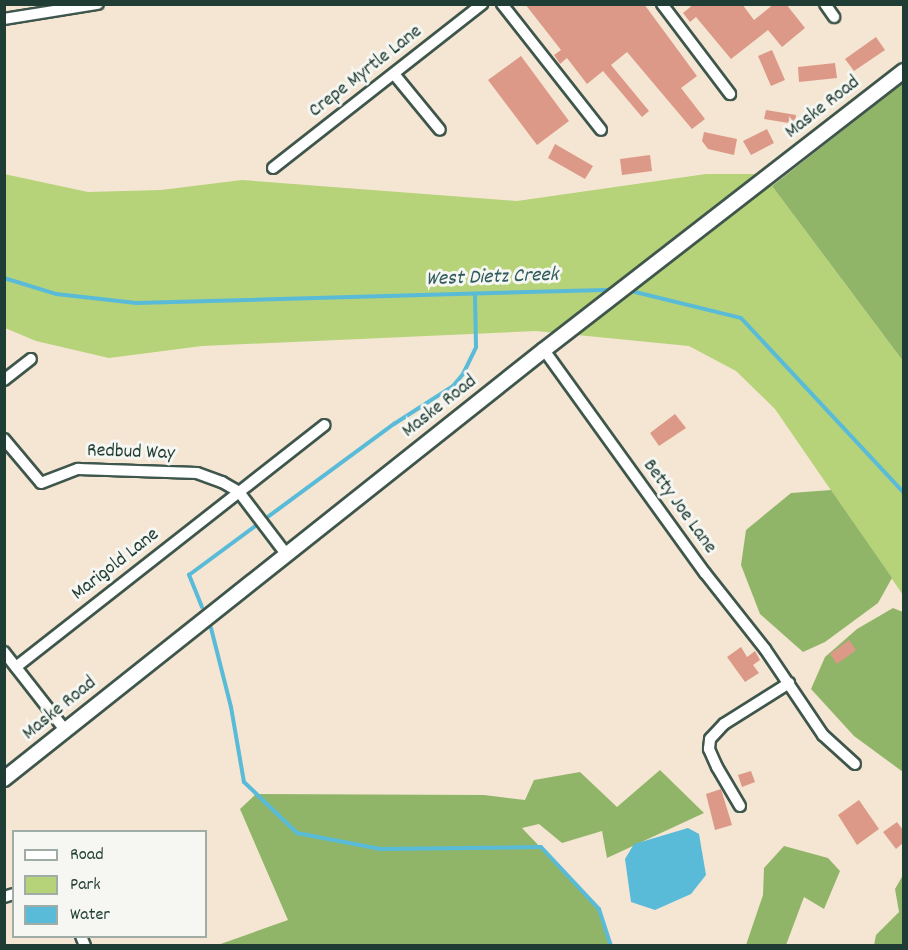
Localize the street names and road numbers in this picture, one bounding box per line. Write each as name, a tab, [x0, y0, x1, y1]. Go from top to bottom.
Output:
street label: Crepe Myrtle Lane	[305, 20, 427, 124]
street label: Maske Road	[781, 71, 865, 145]
street label: Maske Road	[398, 370, 482, 444]
street label: Redbud Way	[87, 439, 175, 467]
street label: Betty Joe Lane	[637, 455, 721, 559]
street label: Marigold Lane	[68, 523, 164, 607]
street label: Maske Road	[18, 672, 102, 746]

